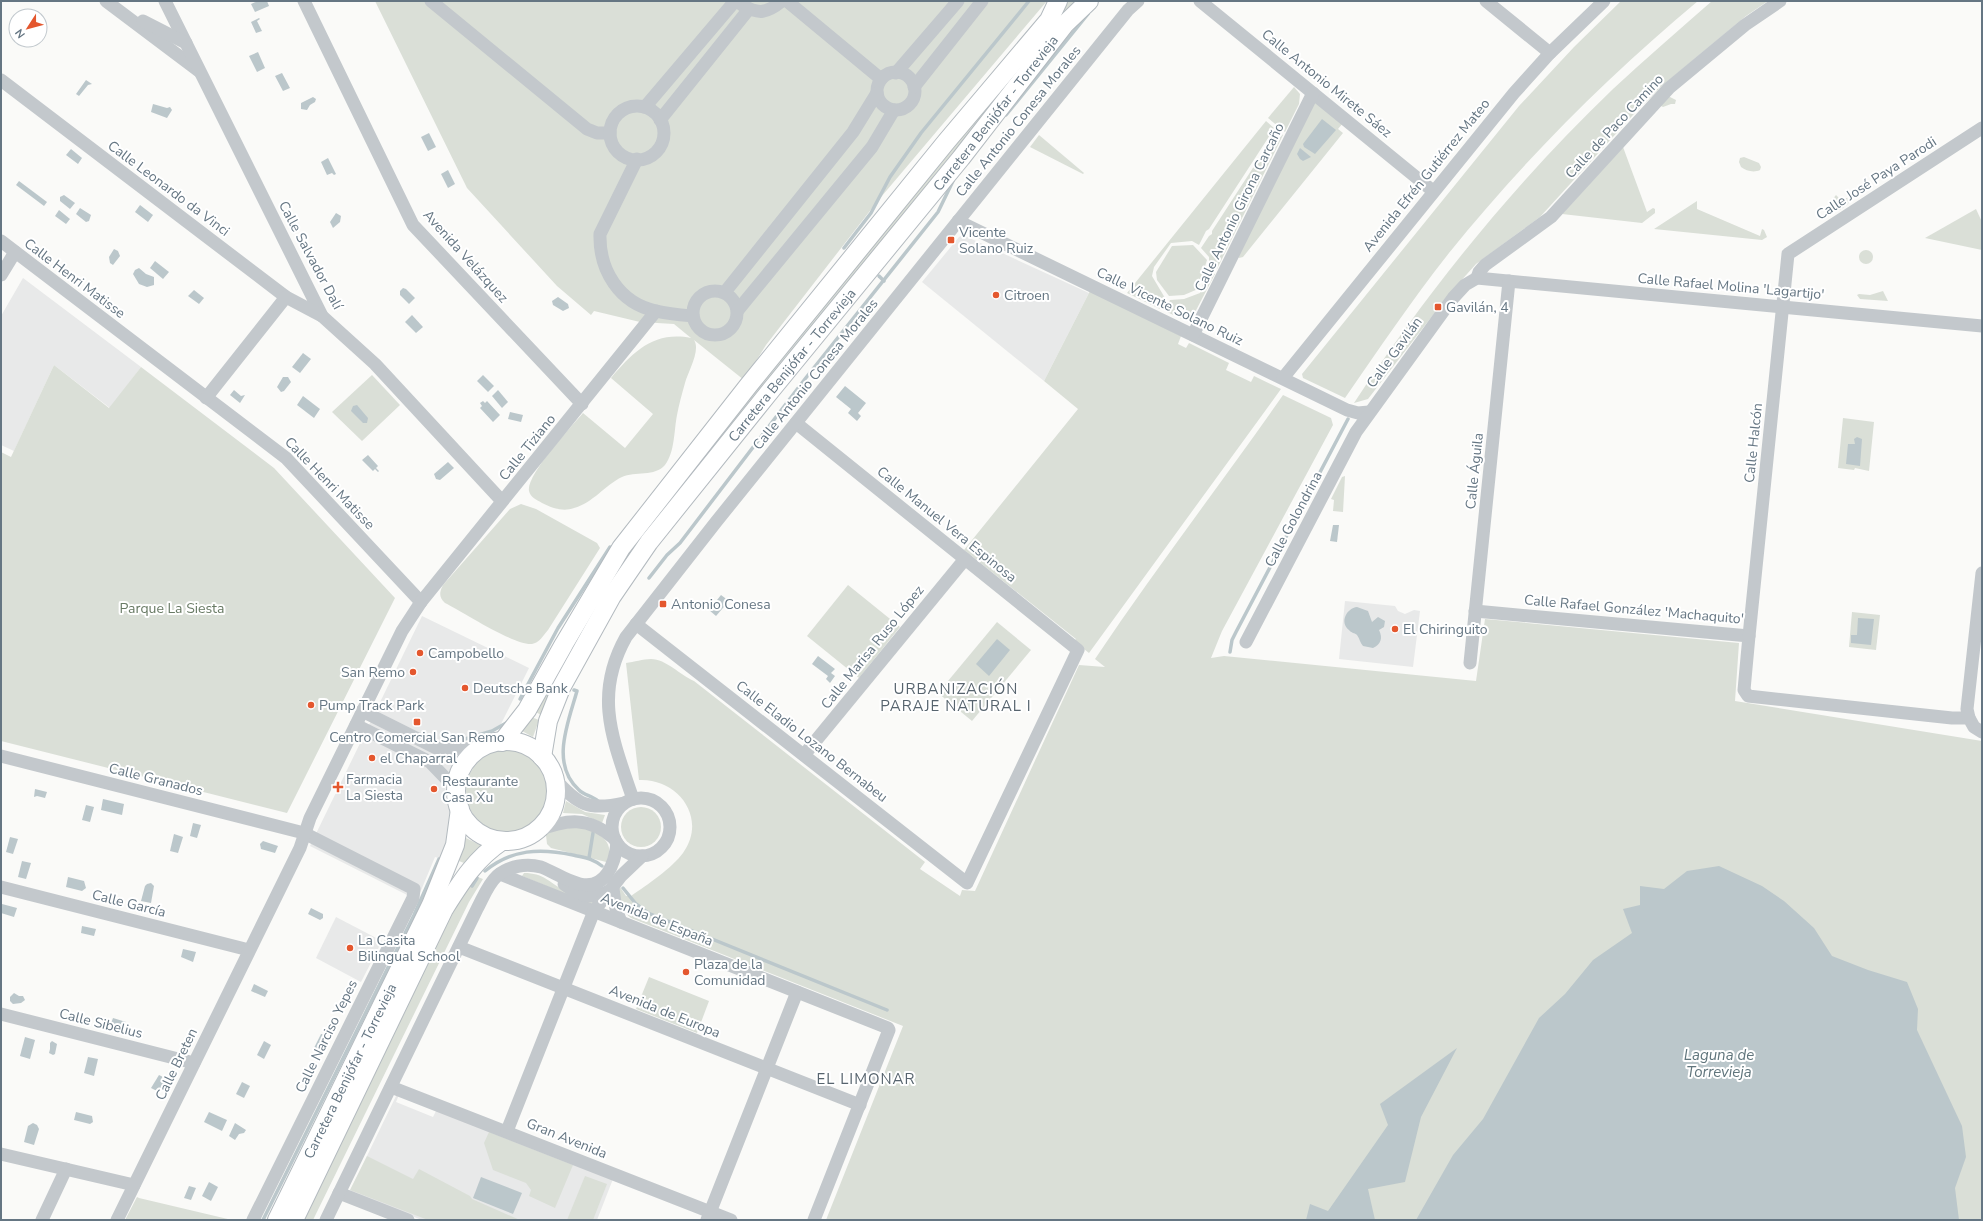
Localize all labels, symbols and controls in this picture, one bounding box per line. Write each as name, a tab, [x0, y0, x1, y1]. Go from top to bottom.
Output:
north arrow	[8, 8, 48, 48]
street label: Calle Antonio Mirete Sáez	[1258, 25, 1396, 142]
text: N	[12, 26, 29, 41]
street label: Carretera Benijófar - Torrevieja	[929, 32, 1063, 195]
street label: Calle Antonio Conesa Morales	[951, 42, 1086, 201]
street label: Calle de Paco Camino	[1561, 70, 1668, 183]
street label: Avenida Efrén Gutiérrez Mateo	[1359, 95, 1494, 256]
street label: Calle Antonio Girona Carcaño	[1190, 120, 1289, 295]
street label: Calle José Paya Parodi	[1812, 132, 1940, 225]
street label: Calle Leonardo da Vinci	[104, 136, 234, 241]
street label: Calle Salvador Dalí	[274, 198, 347, 313]
street label: Avenida Velázquez	[419, 206, 513, 307]
place label: Vicente Solano Ruiz	[958, 223, 1034, 258]
street label: Calle Henri Matisse	[20, 234, 129, 323]
marker: Vicente Solano Ruiz	[946, 235, 956, 245]
street label: Calle Vicente Solano Ruiz	[1093, 263, 1247, 350]
street label: Calle Rafael Molina 'Lagartijo'	[1637, 269, 1825, 304]
street label: Carretera Benijófar - Torrevieja	[724, 285, 860, 446]
place label: Citroen	[1004, 286, 1050, 305]
marker: Citroen	[991, 290, 1001, 300]
street label: Calle Antonio Conesa Morales	[748, 295, 883, 454]
place label: Gavilán, 4	[1446, 298, 1509, 317]
marker: Gavilán, 4	[1433, 302, 1443, 312]
street label: Calle Gavilán	[1362, 313, 1427, 392]
street label: Calle Halcón	[1740, 402, 1767, 484]
street label: Calle Tiziano	[495, 410, 560, 485]
street label: Calle Águila	[1461, 432, 1488, 510]
street label: Calle Henri Matisse	[280, 433, 379, 534]
street label: Calle Manuel Vera Espinosa	[873, 462, 1021, 587]
street label: Calle Golondrina	[1260, 468, 1327, 570]
street label: Calle Marisa Ruso López	[817, 581, 929, 713]
street label: Calle Rafael González 'Machaquito'	[1523, 590, 1745, 629]
place label: Antonio Conesa	[671, 595, 771, 614]
park label: Parque La Siesta	[120, 599, 224, 618]
marker: Antonio Conesa	[658, 599, 668, 609]
place label: El Chiringuito	[1403, 620, 1488, 639]
marker: El Chiringuito	[1390, 624, 1400, 634]
place label: Campobello	[428, 644, 504, 663]
marker: Campobello	[415, 648, 425, 658]
place label: San Remo	[341, 663, 405, 682]
marker: San Remo	[408, 667, 418, 677]
street label: Calle Eladio Lozano Bernabeu	[732, 676, 891, 807]
district label: URBANIZACIÓN PARAJE NATURAL I	[880, 678, 1032, 716]
place label: Deutsche Bank	[473, 679, 569, 698]
marker: Deutsche Bank	[460, 683, 470, 693]
place label: Pump Track Park	[319, 696, 425, 715]
marker: Pump Track Park	[306, 700, 316, 710]
marker: Centro Comercial San Remo	[412, 717, 422, 727]
place label: Centro Comercial San Remo	[329, 728, 505, 747]
place label: el Chaparral	[380, 749, 458, 768]
marker: el Chaparral	[367, 753, 377, 763]
street label: Calle Granados	[107, 759, 205, 800]
place label: Farmacia La Siesta	[346, 770, 403, 805]
place label: Restaurante Casa Xu	[442, 772, 518, 807]
marker: Farmacia La Siesta	[333, 782, 343, 792]
marker: Restaurante Casa Xu	[429, 784, 439, 794]
street label: Calle García	[90, 885, 168, 922]
street label: Avenida de España	[598, 888, 716, 951]
place label: La Casita Bilingual School	[358, 931, 461, 966]
marker: La Casita Bilingual School	[345, 943, 355, 953]
place label: Plaza de la Comunidad	[694, 955, 766, 990]
marker: Plaza de la Comunidad	[681, 967, 691, 977]
street label: Calle Narciso Yepes	[291, 976, 362, 1096]
street label: Carretera Benijófar - Torrevieja	[299, 980, 401, 1162]
street label: Avenida de Europa	[606, 980, 723, 1042]
street label: Calle Sibelius	[57, 1004, 145, 1043]
street label: Calle Breten	[151, 1025, 202, 1103]
water label: Laguna de Torrevieja	[1684, 1045, 1754, 1082]
district label: EL LIMONAR	[816, 1069, 916, 1089]
street label: Gran Avenida	[524, 1114, 610, 1163]

